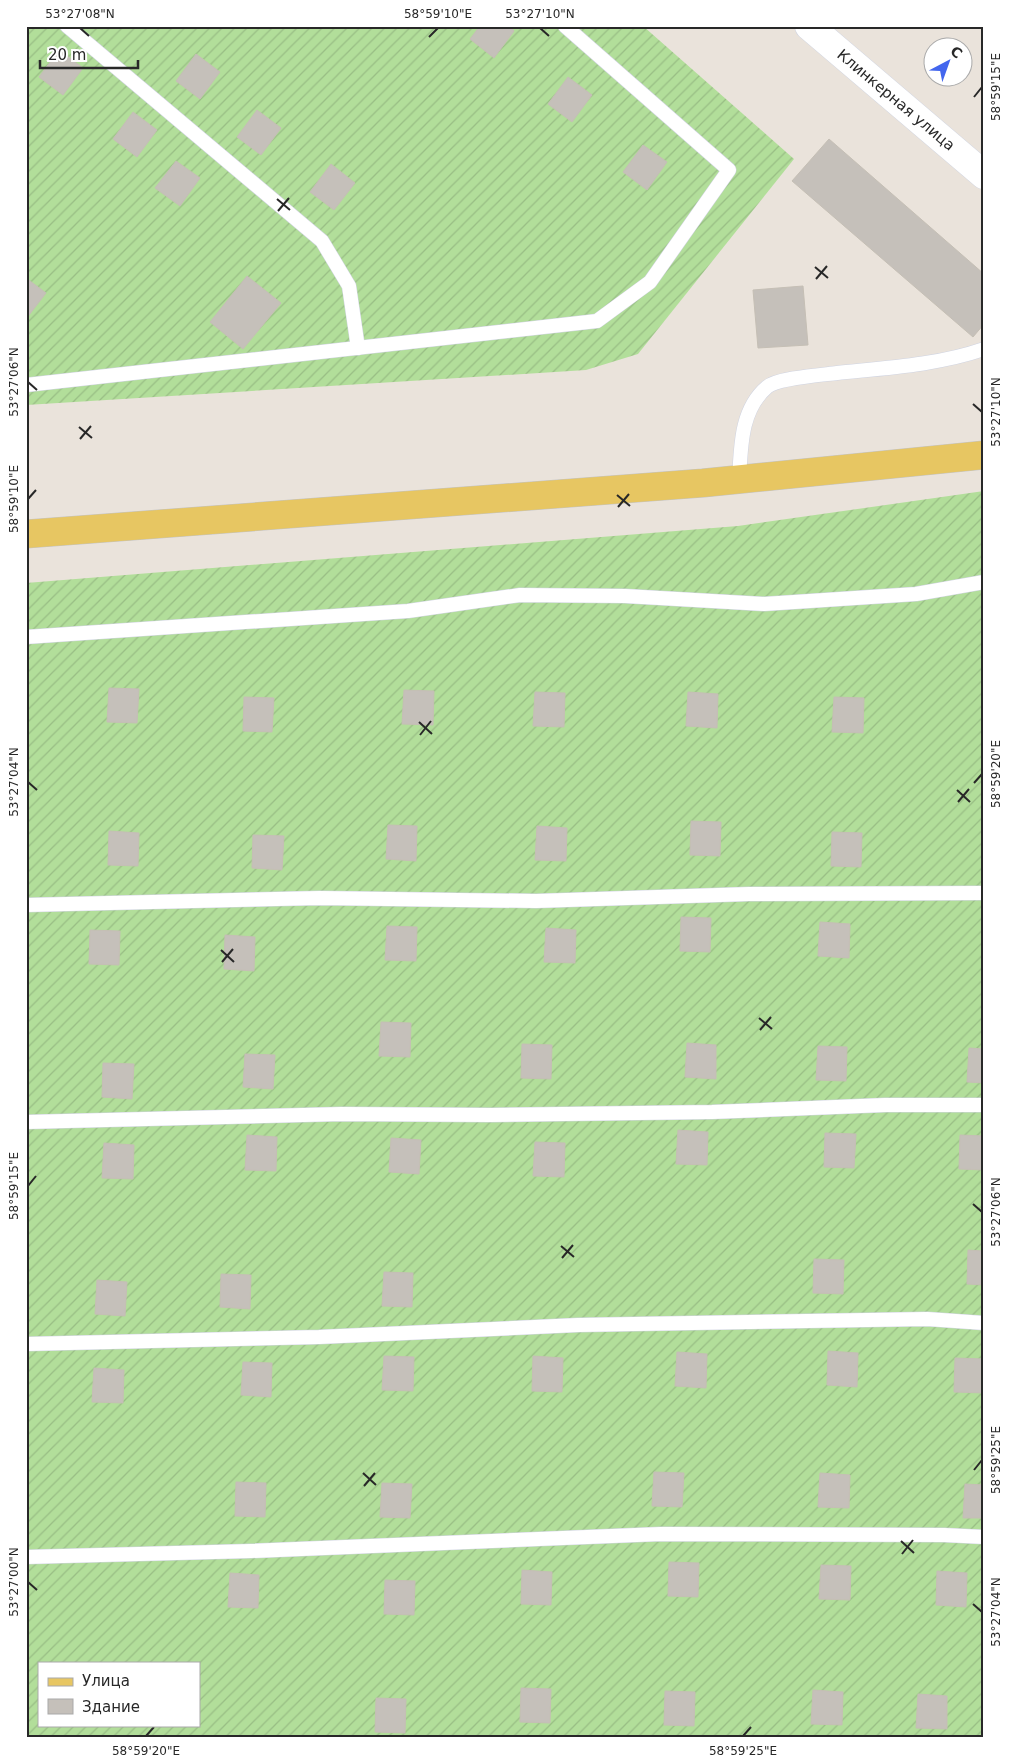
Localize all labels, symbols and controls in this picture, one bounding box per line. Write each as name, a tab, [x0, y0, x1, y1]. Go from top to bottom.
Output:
text: 53°27'08"N	[45, 7, 115, 21]
text: 58°59'10"E	[404, 7, 472, 21]
text: 53°27'10"N	[505, 7, 575, 21]
scale bar	[40, 38, 138, 70]
north arrow	[922, 38, 972, 88]
text: С	[947, 43, 966, 62]
text: 20 m	[48, 46, 86, 64]
street label: Клинкерная улица	[834, 46, 958, 154]
text: 58°59'15"E	[989, 53, 1003, 121]
text: 53°27'06"N	[7, 347, 21, 417]
text: 53°27'10"N	[989, 377, 1003, 447]
text: 58°59'10"E	[7, 465, 21, 533]
text: 58°59'20"E	[989, 740, 1003, 808]
text: 53°27'04"N	[7, 747, 21, 817]
text: 58°59'15"E	[7, 1152, 21, 1220]
text: 53°27'06"N	[989, 1177, 1003, 1247]
text: 58°59'25"E	[989, 1426, 1003, 1494]
text: 53°27'00"N	[7, 1547, 21, 1617]
text: 53°27'04"N	[989, 1577, 1003, 1647]
legend	[38, 1662, 200, 1726]
text: Улица	[82, 1672, 130, 1690]
text: Здание	[82, 1698, 140, 1716]
text: 58°59'20"E	[112, 1744, 180, 1758]
text: 58°59'25"E	[709, 1744, 777, 1758]

